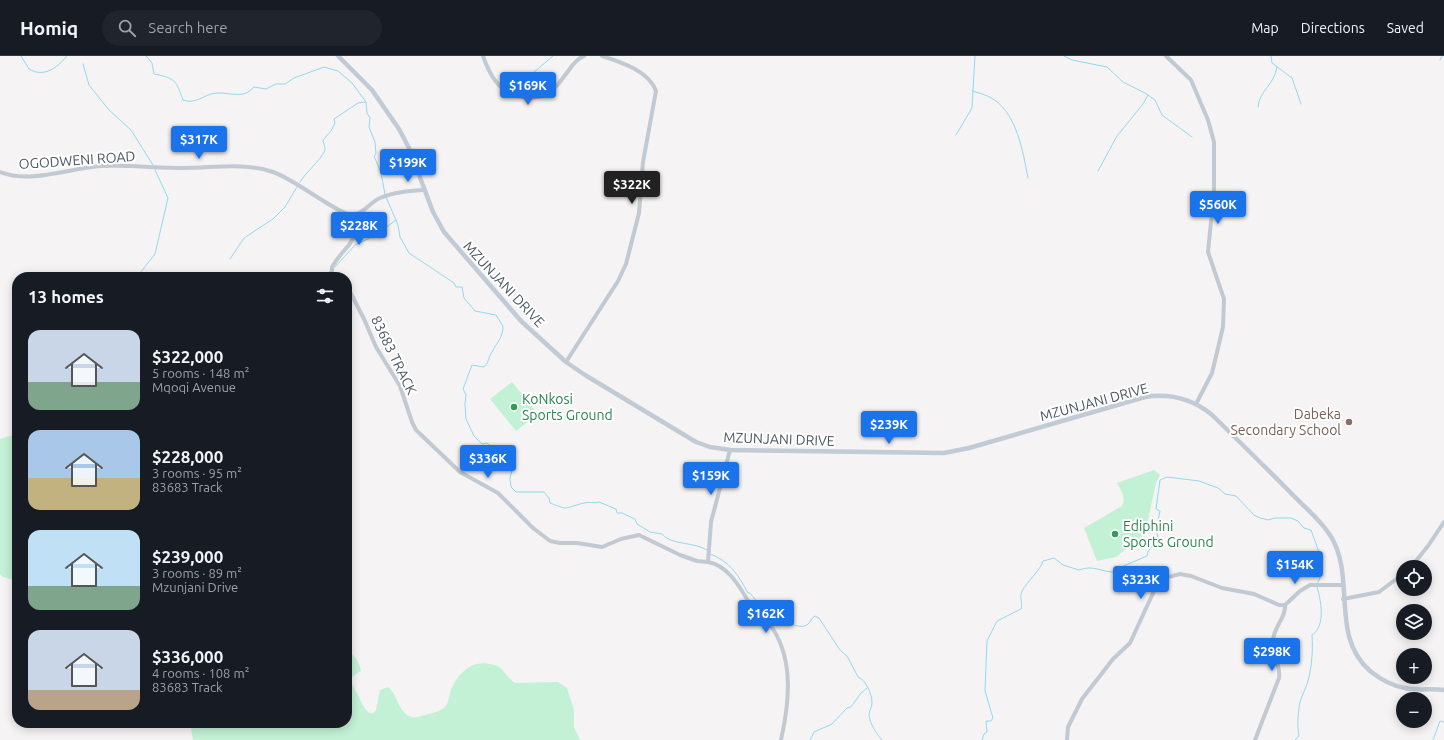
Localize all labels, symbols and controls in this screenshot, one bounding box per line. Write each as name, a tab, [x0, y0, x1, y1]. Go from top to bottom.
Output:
search box	[102, 10, 382, 46]
text: Homiq	[20, 17, 78, 39]
icon: search	[116, 17, 138, 39]
text: Search here	[148, 19, 228, 36]
text: Map	[1251, 20, 1279, 36]
text: Directions	[1301, 20, 1365, 36]
text: Saved	[1387, 20, 1424, 36]
pin: $169K	[500, 72, 556, 106]
text: $169K	[509, 78, 547, 92]
pin: $317K	[171, 126, 227, 160]
text: $317K	[180, 132, 218, 146]
street label: OGODWENI ROAD	[18, 148, 136, 172]
pin: $199K	[380, 149, 436, 183]
text: $199K	[389, 155, 427, 169]
pin: $322K	[604, 171, 660, 205]
text: $322K	[613, 177, 651, 191]
pin: $560K	[1190, 191, 1246, 225]
text: $560K	[1199, 197, 1237, 211]
pin: $228K	[331, 212, 387, 246]
text: $228K	[340, 218, 378, 232]
street label: MZUNJANI DRIVE	[460, 238, 548, 330]
icon: filters	[314, 285, 336, 307]
text: 13 homes	[28, 287, 104, 306]
street label: 83683 TRACK	[368, 313, 420, 397]
icon: home	[60, 346, 108, 394]
text: $322,000	[152, 347, 223, 366]
text: 5 rooms · 148 m²	[152, 366, 249, 380]
text: Mqoqi Avenue	[152, 380, 236, 394]
street label: MZUNJANI DRIVE	[1038, 380, 1150, 424]
place label: KoNkosi Sports Ground	[522, 391, 613, 423]
marker: KoNkosi Sports Ground	[509, 402, 519, 412]
place label: Dabeka Secondary School	[1230, 406, 1341, 438]
pin: $239K	[861, 411, 917, 445]
text: $239K	[870, 417, 908, 431]
marker: Dabeka Secondary School	[1344, 417, 1354, 427]
street label: MZUNJANI DRIVE	[723, 429, 835, 449]
pin: $336K	[460, 445, 516, 479]
icon: home	[60, 446, 108, 494]
text: $228,000	[152, 447, 223, 466]
text: $336K	[469, 451, 507, 465]
pin: $159K	[683, 462, 739, 496]
text: 3 rooms · 95 m²	[152, 466, 242, 480]
text: $159K	[692, 468, 730, 482]
text: 83683 Track	[152, 480, 223, 494]
place label: Ediphini Sports Ground	[1123, 518, 1214, 550]
marker: Ediphini Sports Ground	[1110, 529, 1120, 539]
icon: home	[60, 546, 108, 594]
text: $239,000	[152, 547, 223, 566]
pin: $154K	[1267, 551, 1323, 585]
text: $154K	[1276, 557, 1314, 571]
map controls	[1396, 560, 1432, 728]
button: locate	[1396, 560, 1432, 596]
text: 3 rooms · 89 m²	[152, 566, 242, 580]
pin: $323K	[1113, 566, 1169, 600]
text: $323K	[1122, 572, 1160, 586]
text: Mzunjani Drive	[152, 580, 238, 594]
pin: $162K	[738, 600, 794, 634]
button: layers	[1396, 604, 1432, 640]
text: $162K	[747, 606, 785, 620]
pin: $298K	[1244, 638, 1300, 672]
text: $298K	[1253, 644, 1291, 658]
icon: home	[60, 646, 108, 694]
text: $336,000	[152, 647, 223, 666]
button: +	[1396, 648, 1432, 684]
text: 4 rooms · 108 m²	[152, 666, 249, 680]
text: 83683 Track	[152, 680, 223, 694]
button: −	[1396, 692, 1432, 728]

